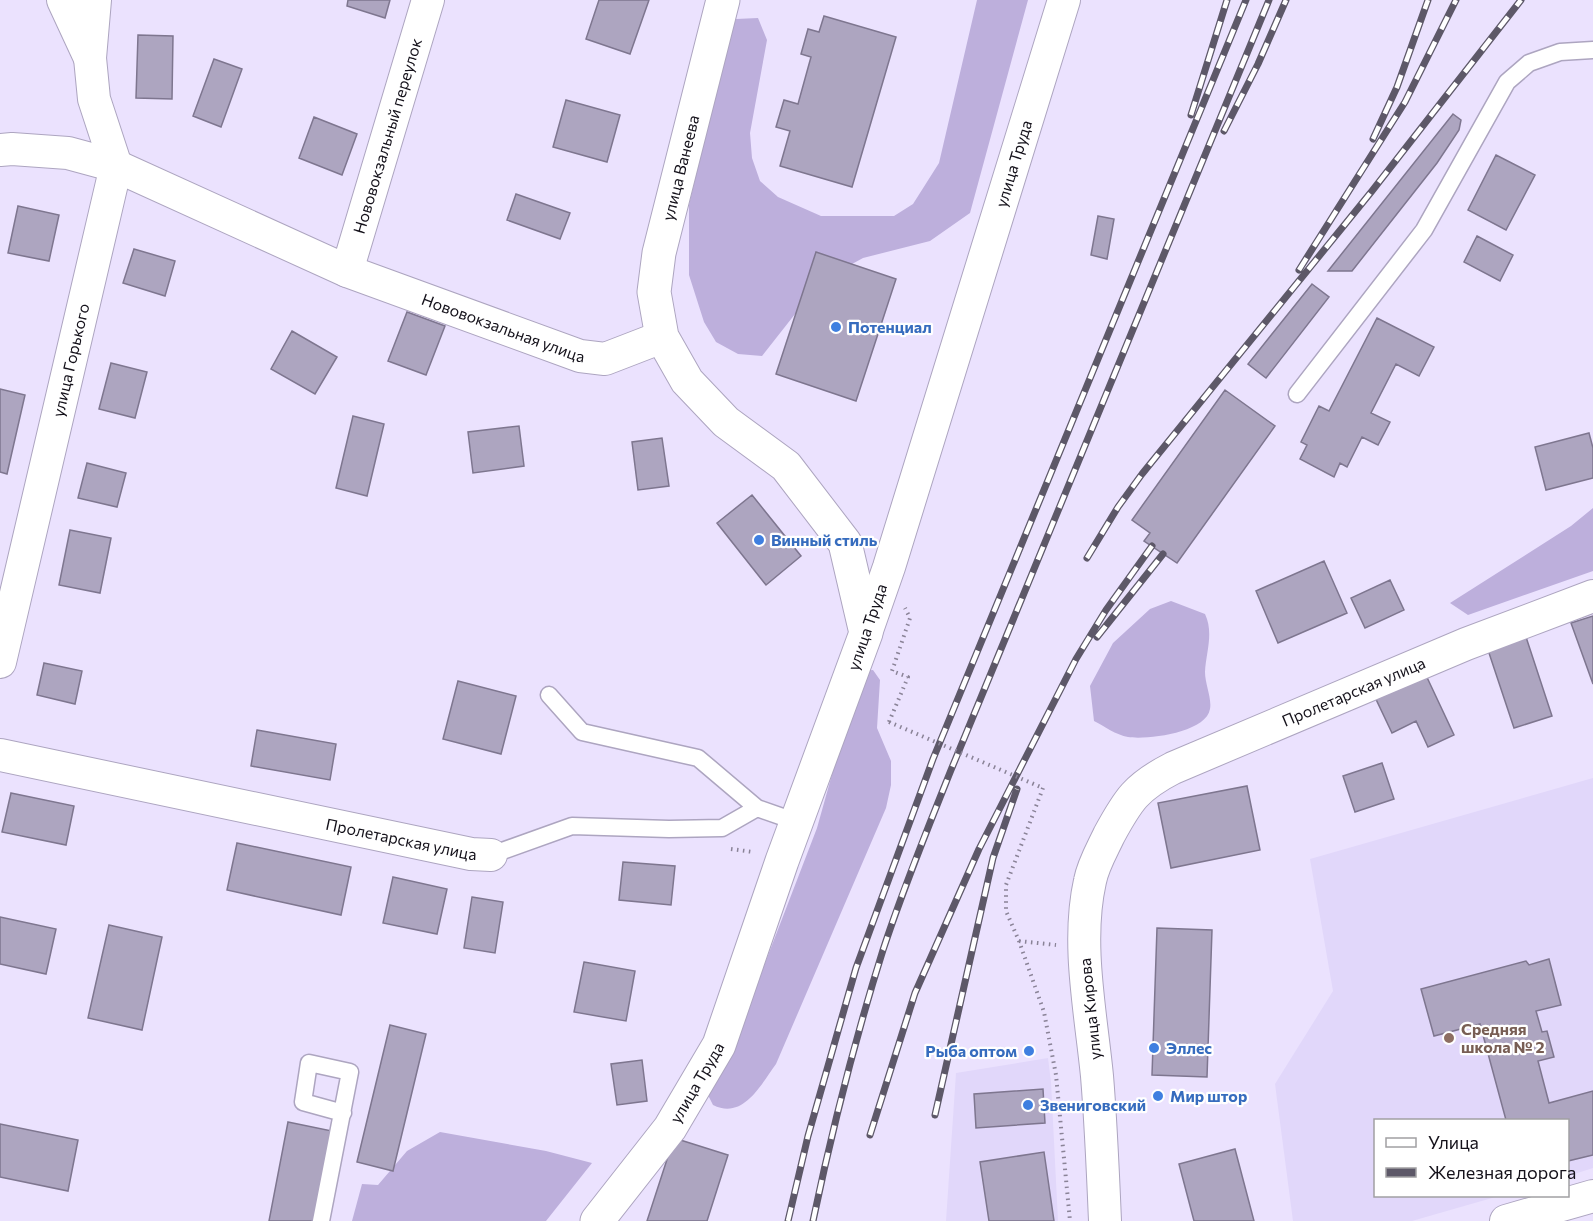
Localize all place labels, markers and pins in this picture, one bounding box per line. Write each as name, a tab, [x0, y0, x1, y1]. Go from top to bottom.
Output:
place label: Потенциал	[848, 317, 932, 336]
marker: Потенциал	[829, 320, 843, 334]
place label: Винный стиль	[771, 530, 878, 549]
marker: Винный стиль	[752, 533, 766, 547]
place label: Средняя школа № 2	[1461, 1019, 1545, 1056]
marker: Средняя школа № 2	[1442, 1031, 1456, 1045]
place label: Эллес	[1166, 1038, 1212, 1057]
place label: Рыба оптом	[925, 1041, 1017, 1060]
marker: Эллес	[1147, 1041, 1161, 1055]
marker: Рыба оптом	[1022, 1044, 1036, 1058]
place label: Мир штор	[1170, 1086, 1247, 1105]
marker: Мир штор	[1151, 1089, 1165, 1103]
place label: Звениговский	[1040, 1095, 1146, 1114]
marker: Звениговский	[1021, 1098, 1035, 1112]

